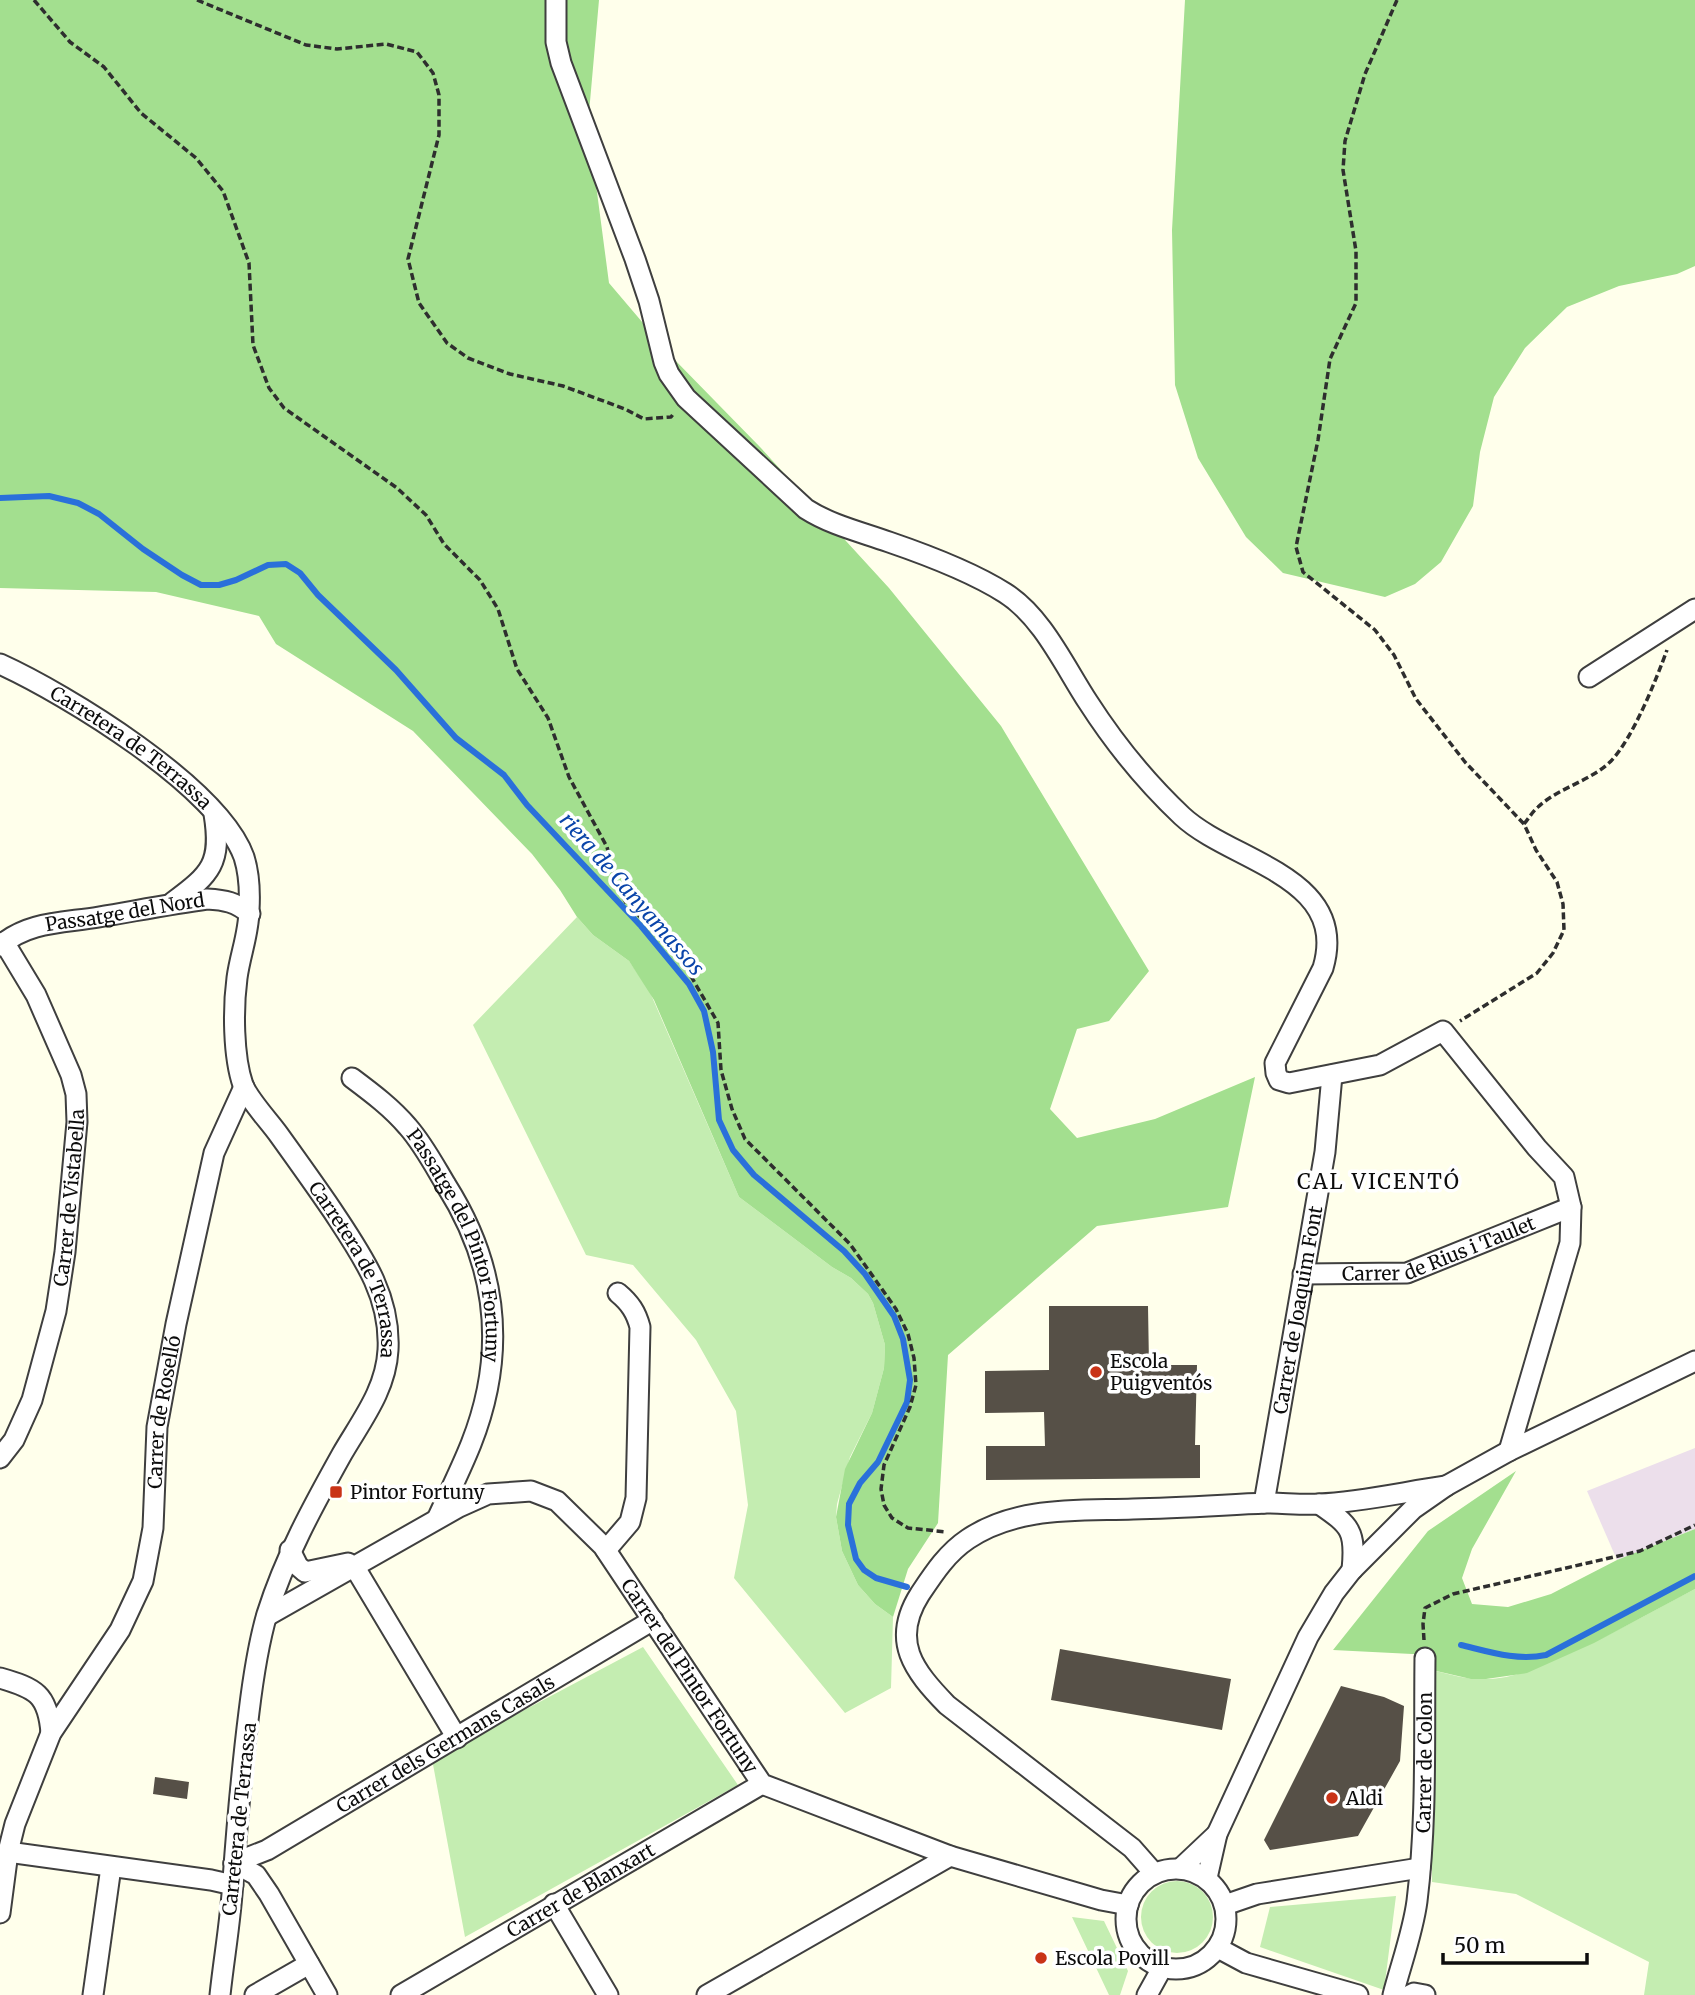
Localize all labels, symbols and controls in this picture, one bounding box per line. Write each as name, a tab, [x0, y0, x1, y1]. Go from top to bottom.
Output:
street label: Carretera de Terrassa	[46, 681, 217, 814]
water label: riera de Canyamassos	[554, 807, 710, 981]
street label: Passatge del Nord	[43, 888, 206, 937]
street label: Carrer de Vistabella	[48, 1109, 89, 1288]
street label: Passatge del Pintor Fortuny	[402, 1124, 505, 1363]
district label: CAL VICENTÓ	[1297, 1168, 1461, 1195]
street label: Carretera de Terrassa	[304, 1177, 400, 1359]
street label: Carrer de Joaquim Font	[1268, 1203, 1328, 1416]
street label: Carrer de Rius i Taulet	[1342, 1210, 1539, 1286]
street label: Carrer de Roselló	[143, 1333, 186, 1489]
place label: Escola Puigventós	[1110, 1349, 1212, 1395]
marker: Escola Puigventós	[1088, 1364, 1104, 1380]
place label: Pintor Fortuny	[350, 1480, 485, 1504]
marker: Pintor Fortuny	[328, 1484, 344, 1500]
street label: Carrer del Pintor Fortuny	[616, 1574, 763, 1778]
street label: Carrer dels Germans Casals	[332, 1669, 559, 1818]
street label: Carrer de Colon	[1411, 1691, 1437, 1833]
street label: Carretera de Terrassa	[217, 1721, 261, 1917]
place label: Aldi	[1345, 1786, 1383, 1810]
marker: Aldi	[1324, 1790, 1340, 1806]
street label: Carrer de Blanxart	[502, 1837, 659, 1943]
scale bar	[1443, 1922, 1586, 1966]
text: 50 m	[1454, 1932, 1505, 1959]
place label: Escola Povill	[1055, 1946, 1169, 1970]
marker: Escola Povill	[1033, 1950, 1049, 1966]

